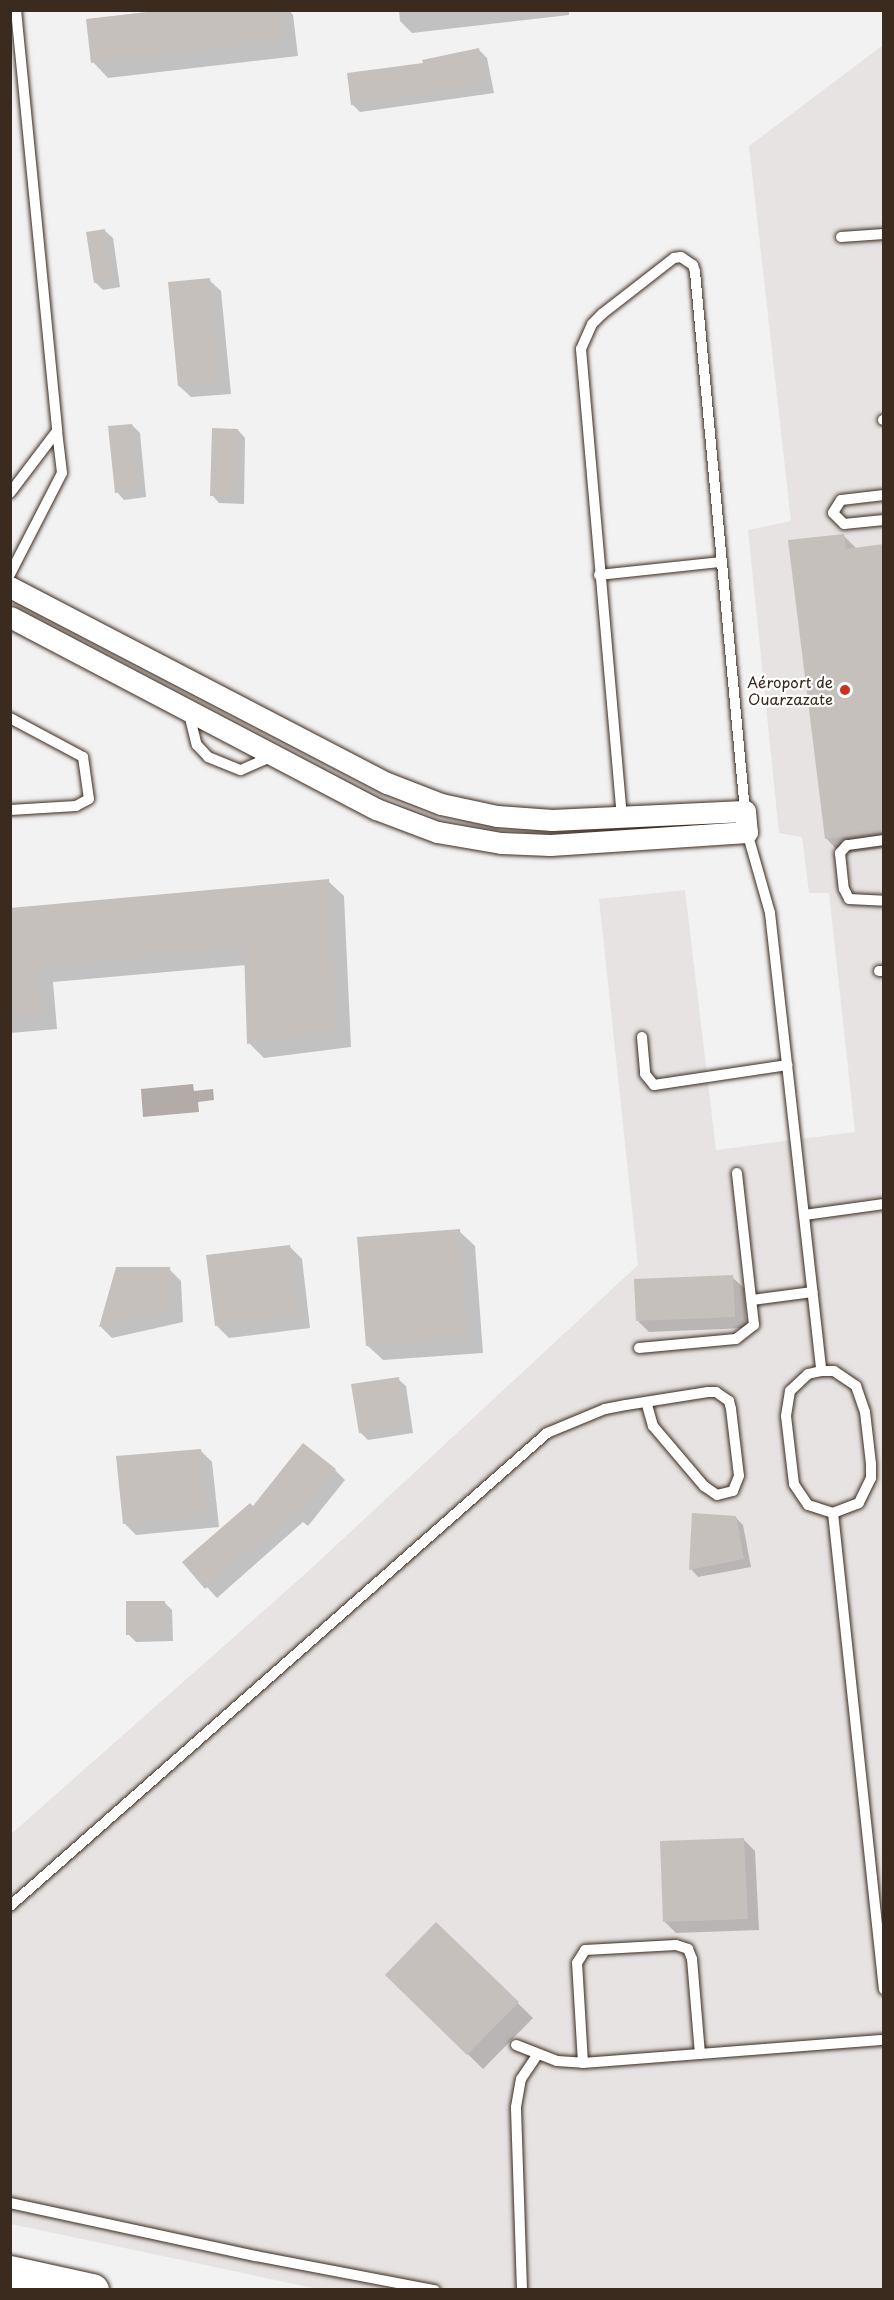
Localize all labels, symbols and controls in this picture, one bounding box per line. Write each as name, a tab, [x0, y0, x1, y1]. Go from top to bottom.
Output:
place label: Aéroport de Ouarzazate	[747, 672, 833, 707]
marker: Aéroport de Ouarzazate	[838, 683, 852, 697]

